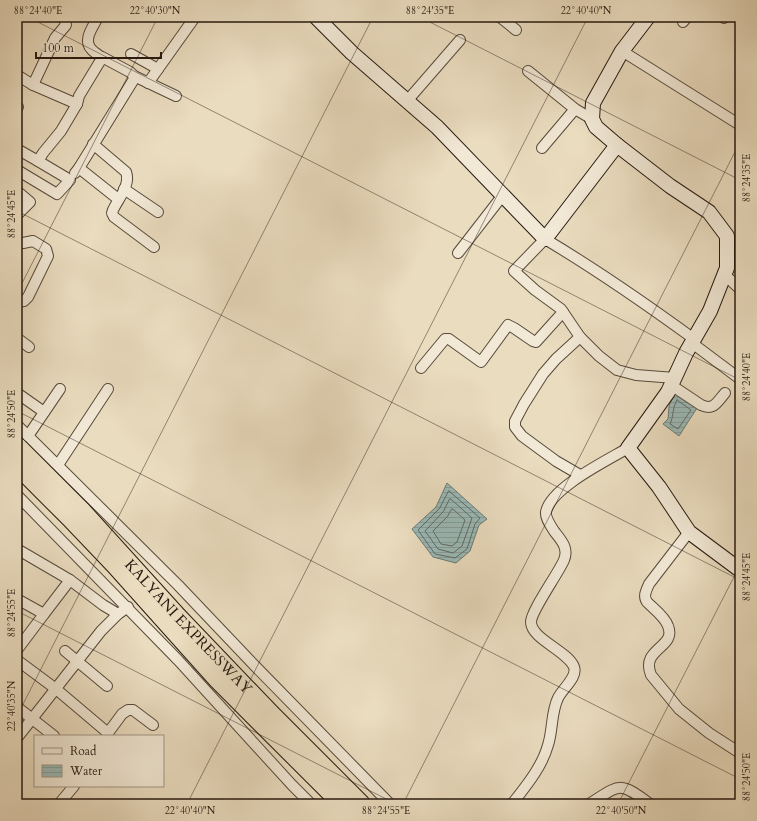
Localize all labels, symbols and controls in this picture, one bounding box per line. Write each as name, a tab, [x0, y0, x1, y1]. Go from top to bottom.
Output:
text: 88°24'40"E	[14, 4, 62, 18]
text: 22°40'30"N	[130, 4, 181, 18]
text: 88°24'35"E	[406, 4, 454, 18]
text: 22°40'40"N	[561, 4, 612, 18]
scale bar	[36, 34, 161, 60]
text: 100 m	[42, 40, 75, 56]
text: 88°24'35"E	[740, 154, 754, 202]
text: 88°24'45"E	[5, 190, 19, 238]
text: 88°24'40"E	[740, 353, 754, 401]
text: 88°24'50"E	[5, 390, 19, 438]
text: 88°24'45"E	[740, 553, 754, 601]
street label: KALYANI EXPRESSWAY	[120, 555, 257, 699]
text: 88°24'55"E	[5, 589, 19, 637]
text: 22°40'35"N	[5, 680, 19, 731]
legend	[34, 735, 164, 787]
text: Road	[70, 743, 97, 759]
text: 88°24'50"E	[740, 753, 754, 801]
text: Water	[69, 763, 103, 779]
text: 22°40'40"N	[165, 804, 216, 818]
text: 88°24'55"E	[362, 804, 410, 818]
text: 22°40'50"N	[596, 804, 647, 818]

